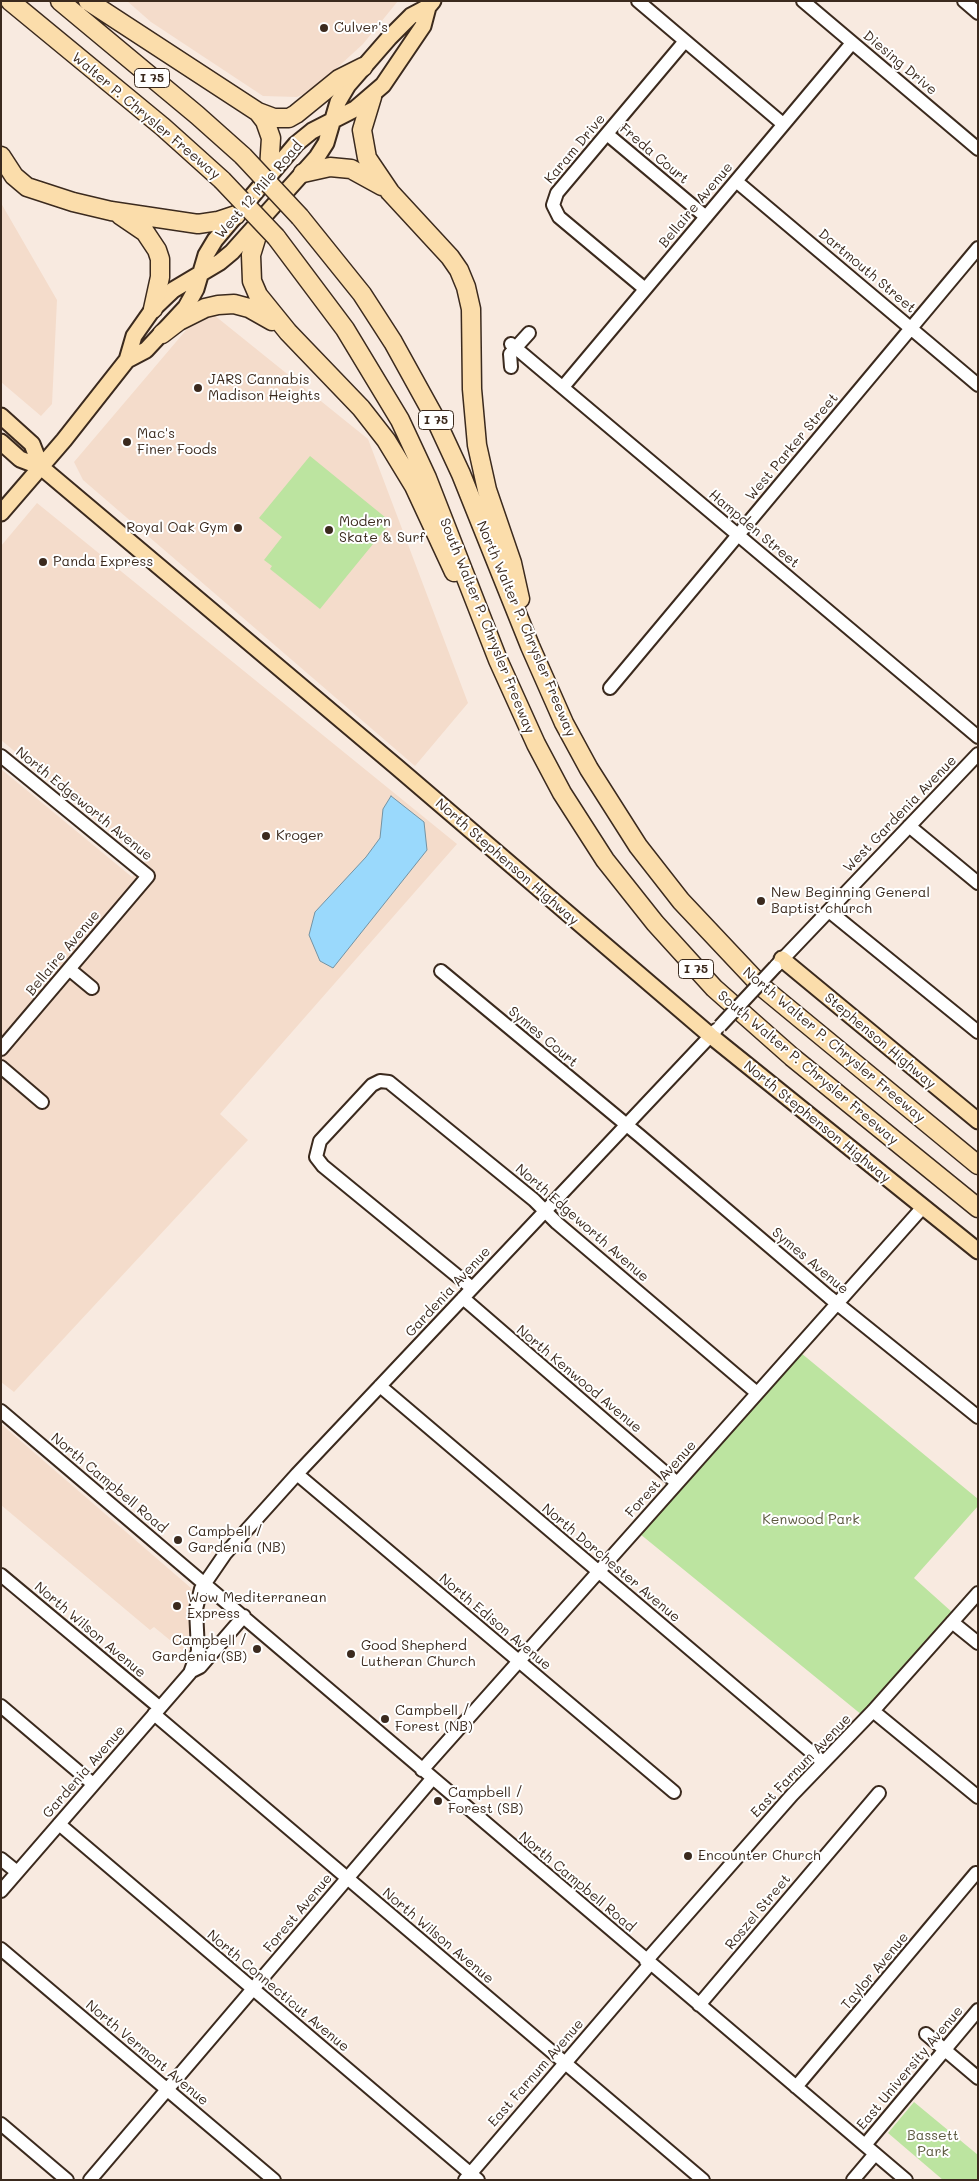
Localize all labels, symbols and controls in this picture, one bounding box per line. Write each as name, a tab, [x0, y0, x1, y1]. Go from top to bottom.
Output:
place label: Culver's	[334, 20, 388, 36]
marker: Culver's	[318, 22, 330, 34]
street label: Diesing Drive	[860, 27, 940, 99]
street label: Walter P. Chrysler Freeway	[68, 49, 224, 183]
road number: I 75	[134, 68, 170, 88]
street label: Karam Drive	[541, 111, 609, 187]
street label: Freda Court	[616, 120, 692, 188]
street label: West 12 Mile Road	[212, 138, 306, 242]
street label: Bellaire Avenue	[655, 159, 737, 251]
street label: Dartmouth Street	[815, 225, 919, 317]
place label: JARS Cannabis Madison Heights	[208, 372, 320, 404]
marker: JARS Cannabis Madison Heights	[192, 382, 204, 394]
street label: West Parker Street	[742, 390, 842, 504]
road number: I 75	[418, 410, 454, 430]
place label: Mac's Finer Foods	[137, 426, 217, 458]
marker: Mac's Finer Foods	[121, 436, 133, 448]
street label: Hampden Street	[705, 486, 803, 572]
place label: Modern Skate & Surf	[339, 514, 425, 546]
street label: South Walter P. Chrysler Freeway	[436, 516, 538, 736]
street label: North Walter P. Chrysler Freeway	[473, 519, 579, 739]
place label: Royal Oak Gym	[126, 520, 228, 536]
marker: Royal Oak Gym	[232, 522, 244, 534]
marker: Modern Skate & Surf	[323, 524, 335, 536]
place label: Panda Express	[53, 554, 153, 570]
marker: Panda Express	[37, 556, 49, 568]
street label: North Edgeworth Avenue	[12, 744, 156, 864]
street label: West Gardenia Avenue	[840, 752, 960, 876]
street label: North Stephenson Highway	[432, 795, 582, 929]
place label: Kroger	[276, 828, 324, 844]
marker: Kroger	[260, 830, 272, 842]
place label: New Beginning General Baptist church	[771, 885, 930, 918]
marker: New Beginning General Baptist church	[755, 895, 767, 907]
street label: Bellaire Avenue	[22, 907, 104, 999]
road number: I 75	[678, 960, 714, 979]
street label: North Walter P. Chrysler Freeway	[739, 964, 929, 1126]
street label: South Walter P. Chrysler Freeway	[714, 987, 902, 1149]
street label: Stephenson Highway	[821, 990, 939, 1092]
street label: Symes Court	[505, 1003, 581, 1071]
street label: North Stephenson Highway	[740, 1057, 894, 1187]
street label: North Edgeworth Avenue	[512, 1161, 652, 1285]
street label: Symes Avenue	[768, 1224, 852, 1298]
street label: Gardenia Avenue	[402, 1243, 494, 1341]
street label: North Kenwood Avenue	[513, 1322, 645, 1436]
street label: North Campbell Road	[47, 1429, 171, 1537]
street label: Forest Avenue	[622, 1437, 700, 1521]
street label: North Dorchester Avenue	[538, 1500, 684, 1626]
park label: Kenwood Park	[762, 1512, 860, 1528]
place label: Campbell / Gardenia (NB)	[188, 1524, 285, 1556]
marker: Campbell / Gardenia (NB)	[172, 1534, 184, 1546]
street label: North Edison Avenue	[436, 1570, 554, 1674]
street label: North Wilson Avenue	[31, 1579, 149, 1681]
place label: Wow Mediterranean Express	[187, 1590, 326, 1622]
marker: Wow Mediterranean Express	[171, 1600, 183, 1612]
place label: Campbell / Gardenia (SB)	[152, 1633, 247, 1665]
place label: Good Shepherd Lutheran Church	[361, 1638, 475, 1670]
marker: Campbell / Gardenia (SB)	[251, 1643, 263, 1655]
marker: Good Shepherd Lutheran Church	[345, 1648, 357, 1660]
place label: Campbell / Forest (NB)	[395, 1703, 473, 1735]
street label: East Farnum Avenue	[747, 1711, 855, 1821]
marker: Campbell / Forest (NB)	[379, 1713, 391, 1725]
street label: Gardenia Avenue	[39, 1722, 129, 1822]
place label: Campbell / Forest (SB)	[448, 1785, 523, 1818]
marker: Campbell / Forest (SB)	[432, 1795, 444, 1807]
street label: North Campbell Road	[515, 1828, 639, 1936]
place label: Encounter Church	[698, 1848, 821, 1864]
marker: Encounter Church	[682, 1850, 694, 1862]
street label: Forest Avenue	[260, 1870, 336, 1956]
street label: Roszel Street	[722, 1871, 794, 1953]
street label: North Wilson Avenue	[379, 1885, 497, 1987]
street label: North Connecticut Avenue	[204, 1927, 352, 2055]
street label: Taylor Avenue	[838, 1929, 912, 2013]
street label: North Vermont Avenue	[82, 1997, 212, 2109]
street label: East University Avenue	[853, 2003, 967, 2133]
street label: East Farnum Avenue	[485, 2016, 587, 2130]
park label: Bassett Park	[907, 2128, 959, 2160]

